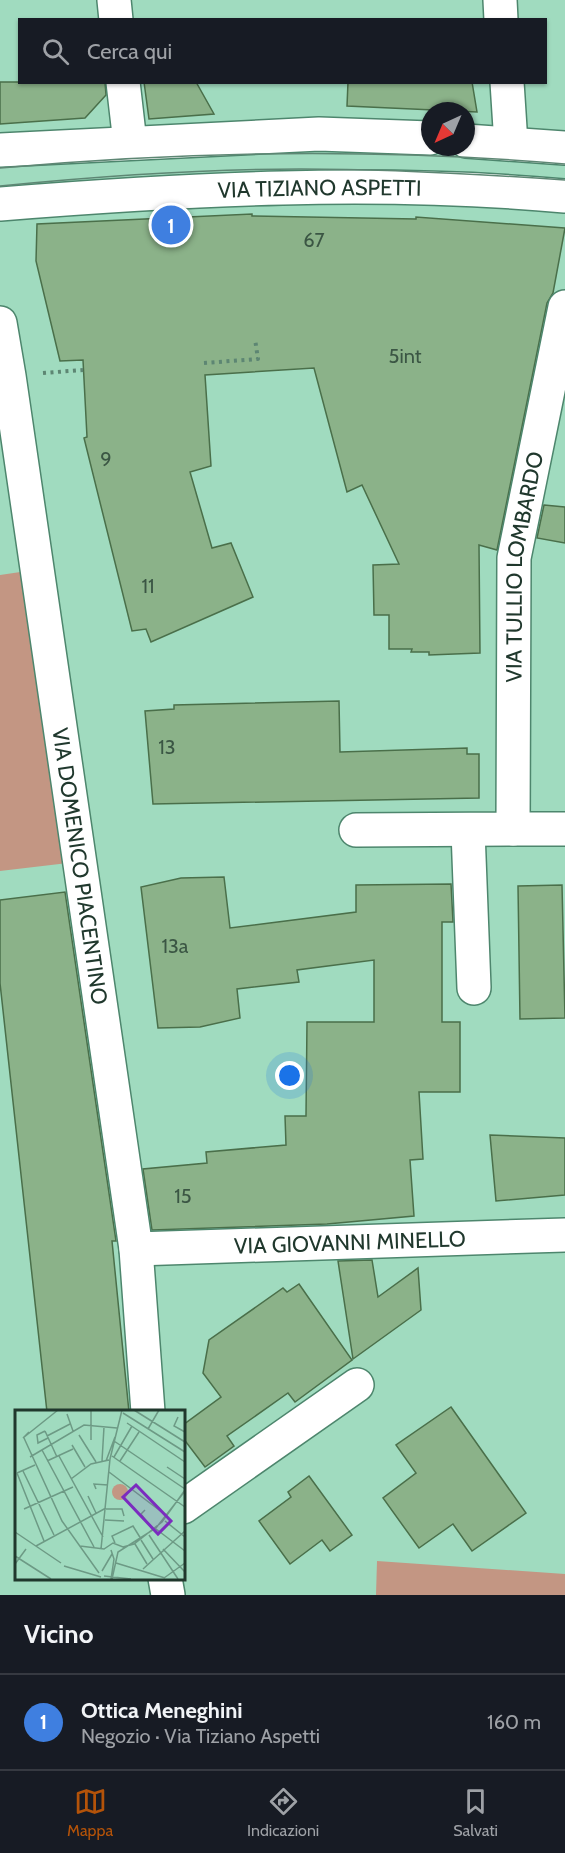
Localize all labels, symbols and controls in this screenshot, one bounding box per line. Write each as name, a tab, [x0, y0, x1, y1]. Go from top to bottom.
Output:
search box	[18, 18, 547, 84]
icon: search	[39, 35, 72, 68]
text: Cerca qui	[87, 38, 172, 65]
north arrow	[421, 102, 475, 156]
street label: VIA TIZIANO ASPETTI	[217, 174, 422, 204]
pin: 1	[152, 202, 190, 248]
house number: 67	[303, 228, 325, 252]
house number: 5int	[389, 344, 422, 368]
house number: 9	[100, 447, 112, 471]
street label: VIA TULLIO LOMBARDO	[500, 449, 549, 682]
house number: 11	[141, 574, 155, 598]
street label: VIA DOMENICO PIACENTINO	[47, 726, 114, 1006]
house number: 13	[158, 735, 176, 759]
house number: 13a	[162, 934, 189, 958]
your location	[275, 1061, 304, 1090]
house number: 15	[174, 1184, 192, 1208]
street label: VIA GIOVANNI MINELLO	[234, 1225, 466, 1259]
inset map	[15, 1410, 184, 1580]
text: Vicino	[24, 1618, 93, 1650]
text: Ottica Meneghini	[81, 1697, 243, 1724]
text: 1	[40, 1710, 47, 1734]
text: 160 m	[487, 1710, 541, 1734]
text: Negozio · Via Tiziano Aspetti	[81, 1724, 320, 1748]
tab: Mappa	[67, 1785, 113, 1840]
tab: Indicazioni	[247, 1785, 319, 1840]
tab: Salvati	[453, 1785, 498, 1840]

